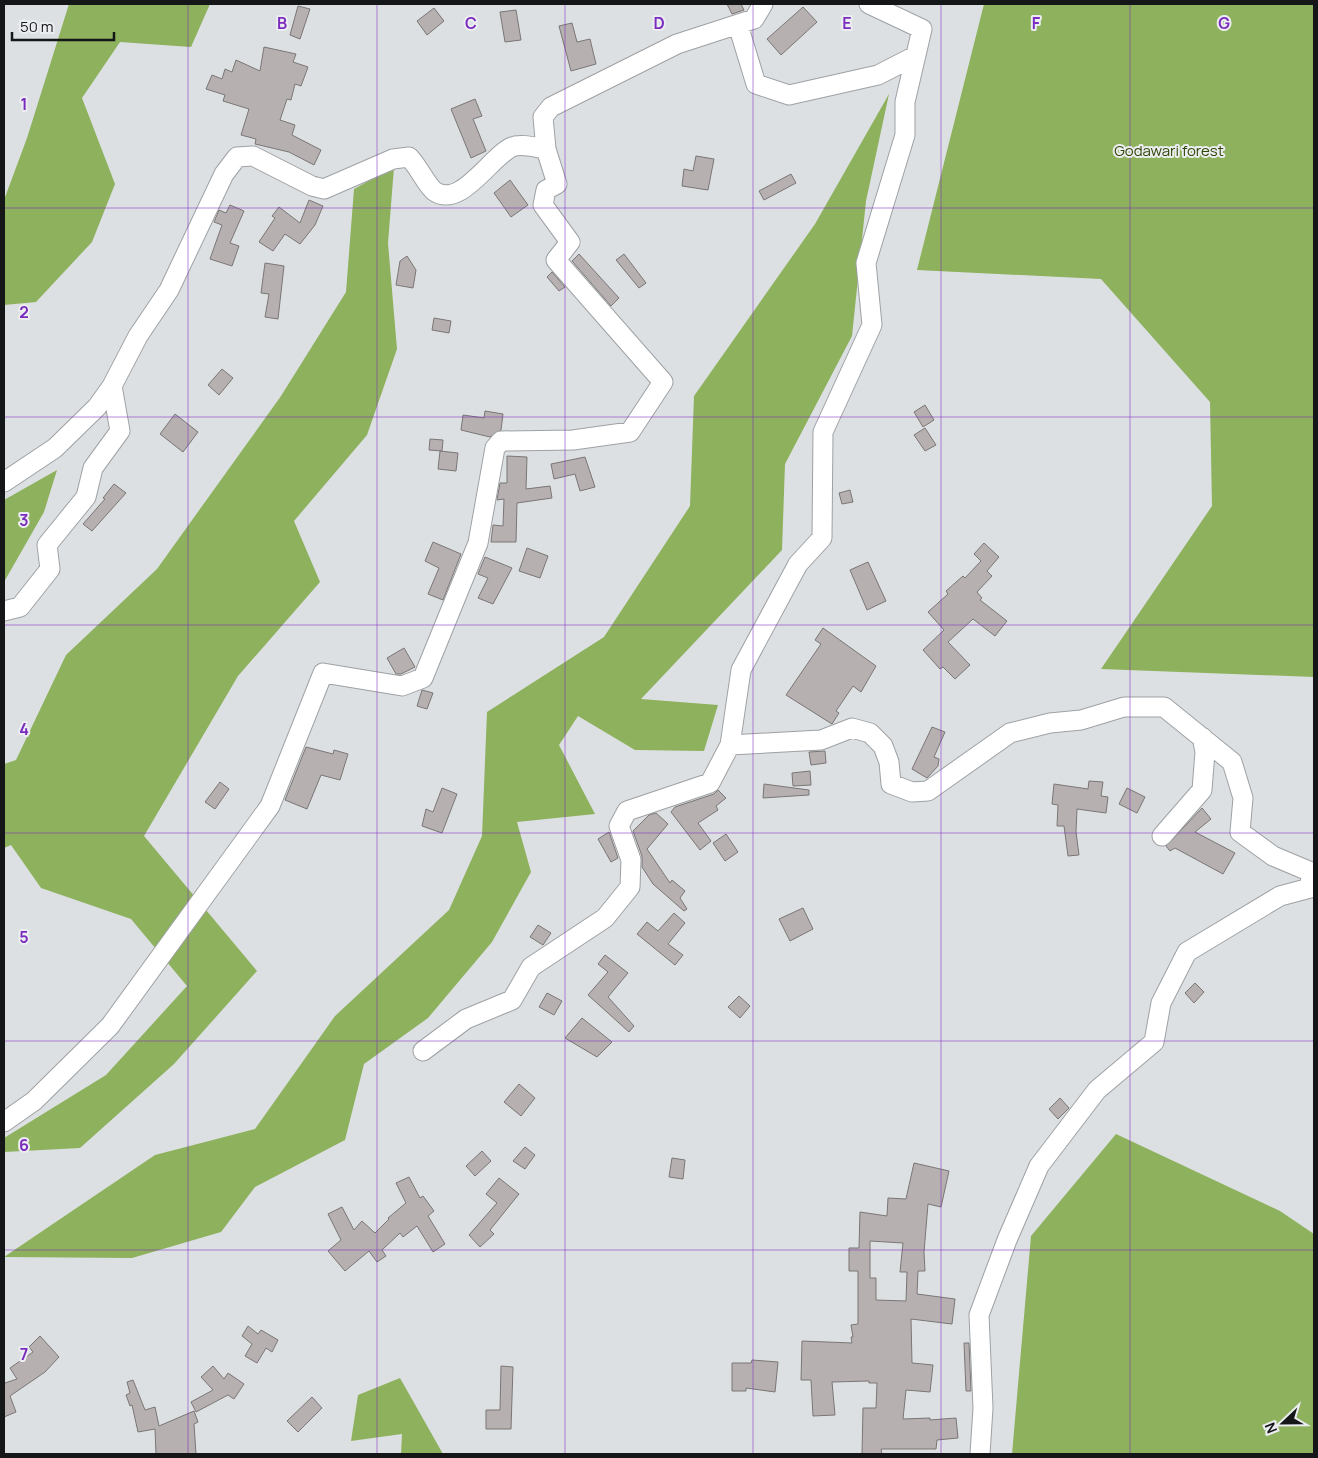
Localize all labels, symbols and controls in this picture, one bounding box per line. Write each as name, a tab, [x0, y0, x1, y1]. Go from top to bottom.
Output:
scale bar	[12, 10, 115, 42]
text: B	[277, 12, 287, 34]
text: C	[465, 12, 477, 34]
text: D	[653, 12, 665, 34]
text: E	[842, 12, 852, 34]
text: F	[1032, 12, 1041, 34]
text: G	[1218, 12, 1230, 34]
text: 50 m	[20, 16, 54, 37]
text: 1	[20, 93, 28, 115]
park label: Godawari forest	[1114, 140, 1224, 161]
text: 2	[19, 301, 29, 323]
text: 3	[19, 509, 29, 531]
text: 4	[19, 718, 29, 740]
text: 5	[19, 926, 29, 948]
text: 6	[19, 1134, 29, 1156]
text: 7	[20, 1343, 28, 1365]
north arrow	[1258, 1398, 1308, 1448]
text: N	[1260, 1420, 1281, 1436]

